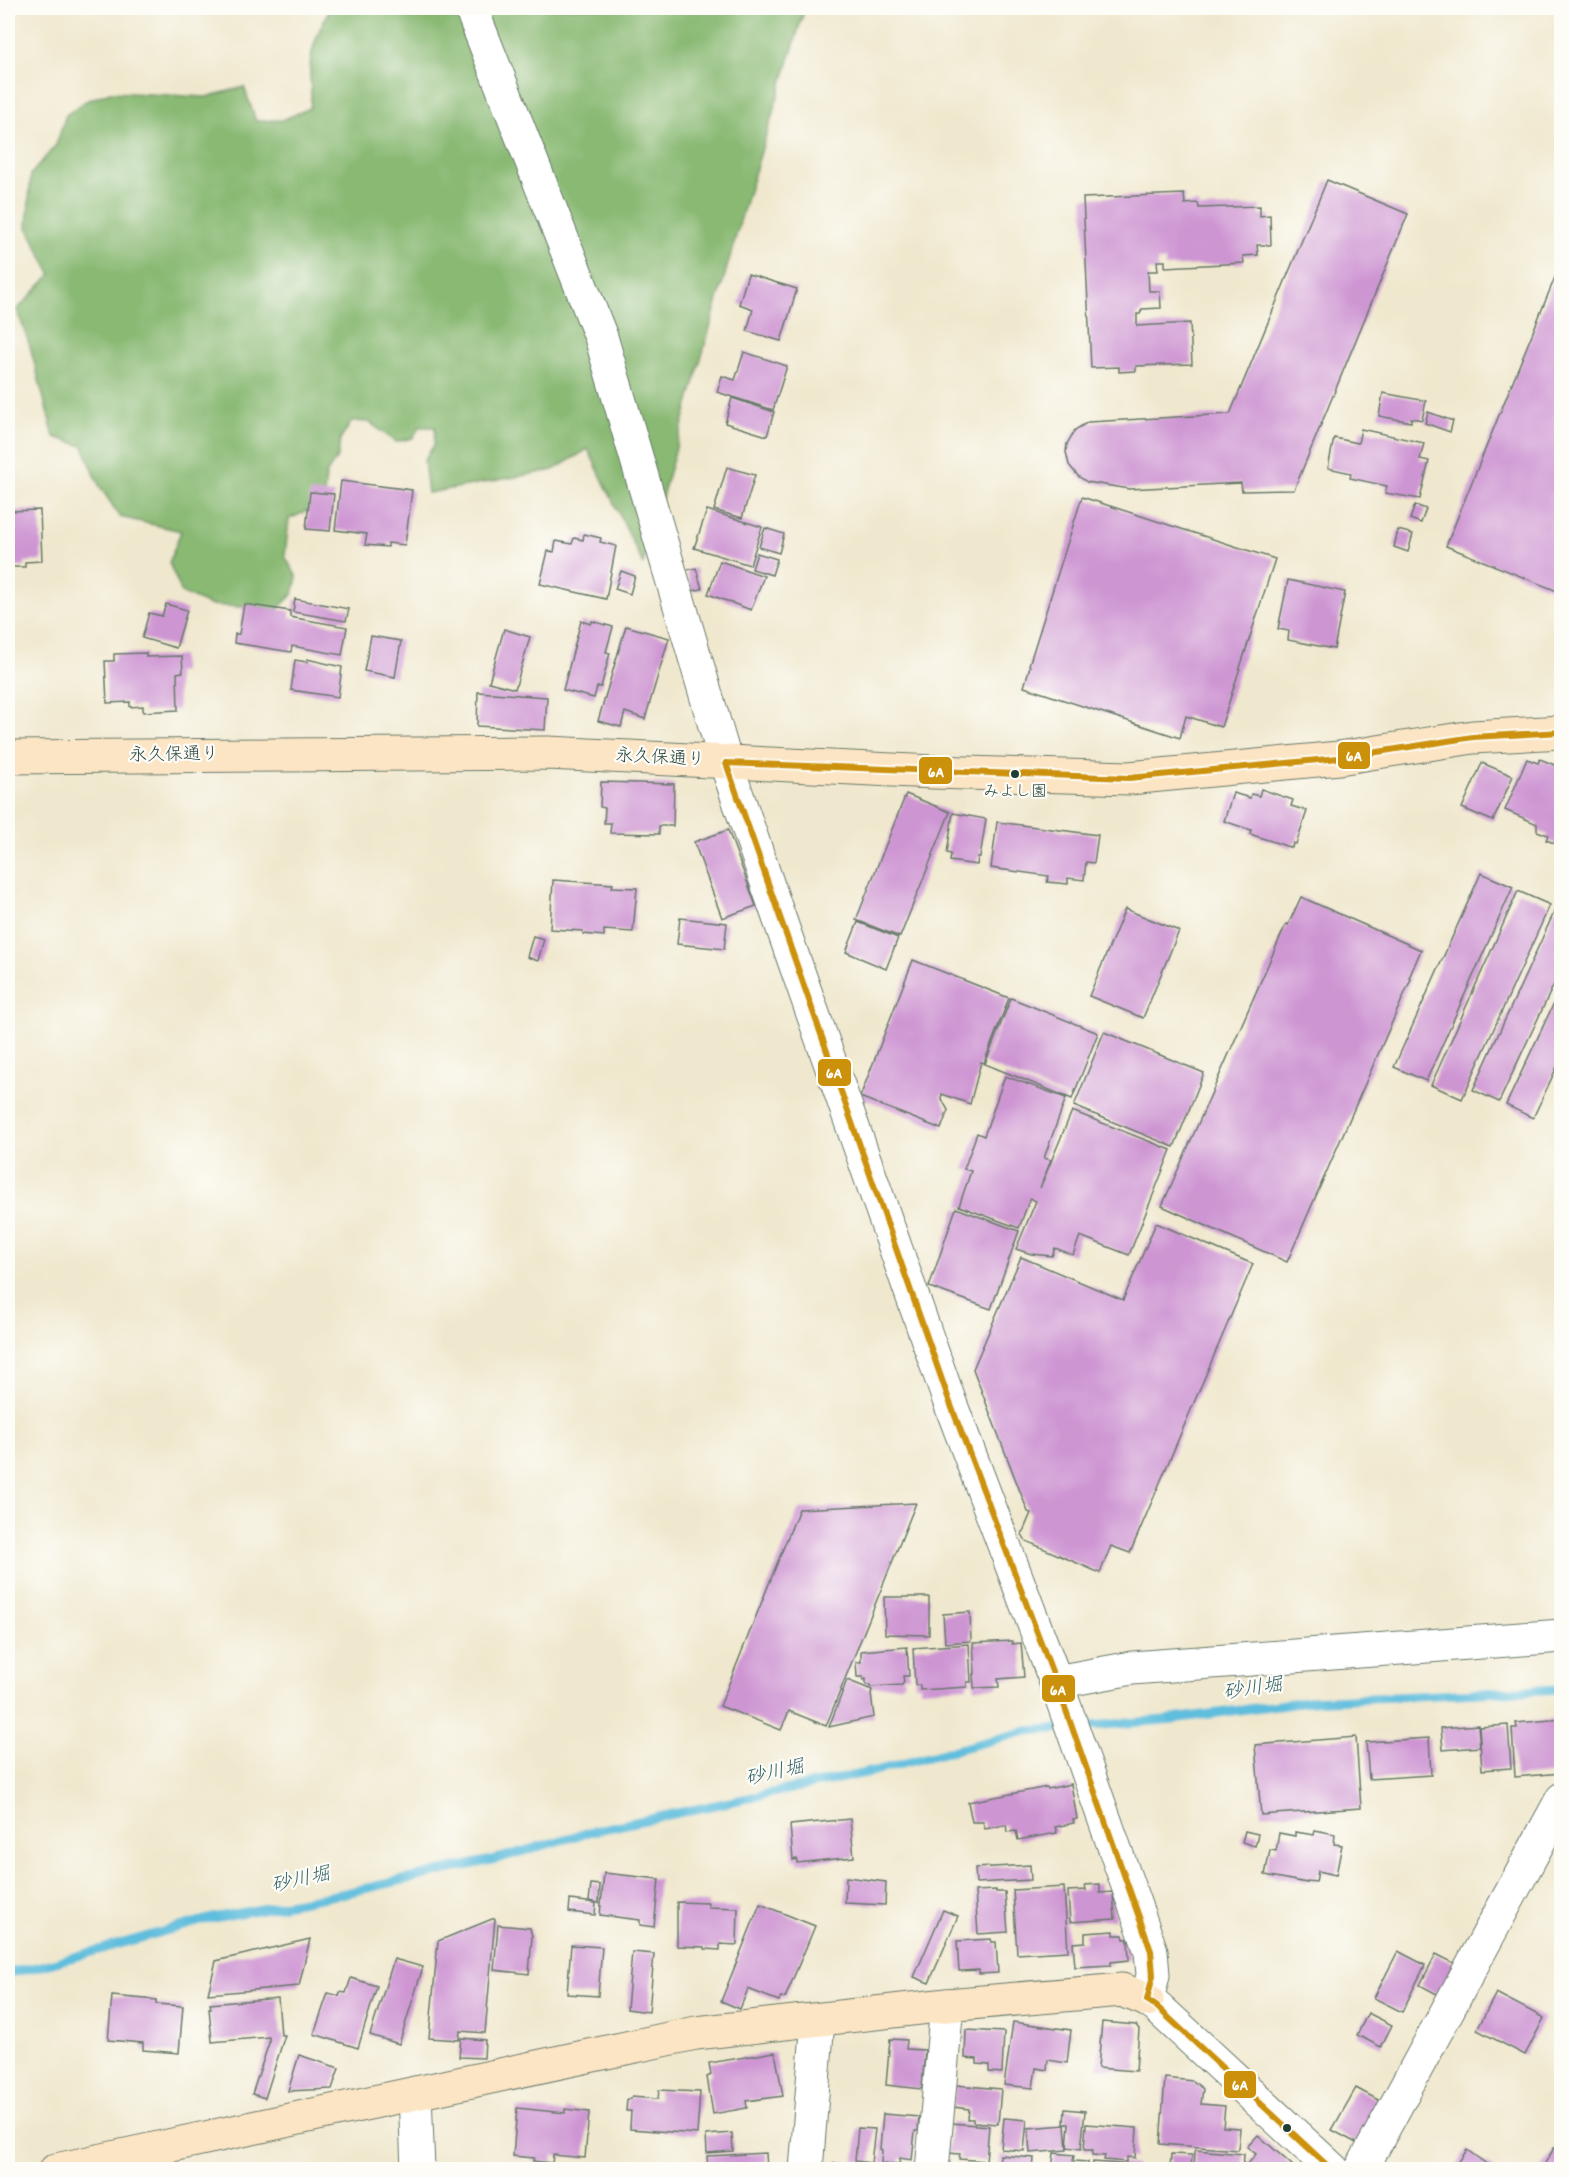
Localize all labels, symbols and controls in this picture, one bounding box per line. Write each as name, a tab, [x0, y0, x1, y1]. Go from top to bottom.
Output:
line badge: 6A	[1337, 741, 1371, 770]
street label: 永久保通り	[129, 743, 219, 769]
street label: 永久保通り	[614, 744, 706, 774]
text: 6A	[1346, 746, 1363, 769]
line badge: 6A	[918, 756, 953, 785]
text: 6A	[928, 762, 945, 785]
marker: みよし園	[1009, 768, 1021, 780]
place label: みよし園	[983, 781, 1047, 804]
line badge: 6A	[817, 1058, 852, 1087]
text: 6A	[826, 1063, 843, 1086]
water label: 砂川堀	[1221, 1672, 1286, 1708]
line badge: 6A	[1041, 1674, 1076, 1703]
text: 6A	[1050, 1680, 1067, 1703]
water label: 砂川堀	[743, 1754, 808, 1794]
water label: 砂川堀	[269, 1861, 334, 1901]
line badge: 6A	[1223, 2070, 1257, 2099]
text: 6A	[1232, 2075, 1249, 2098]
unlabelled marker	[1281, 2122, 1293, 2134]

